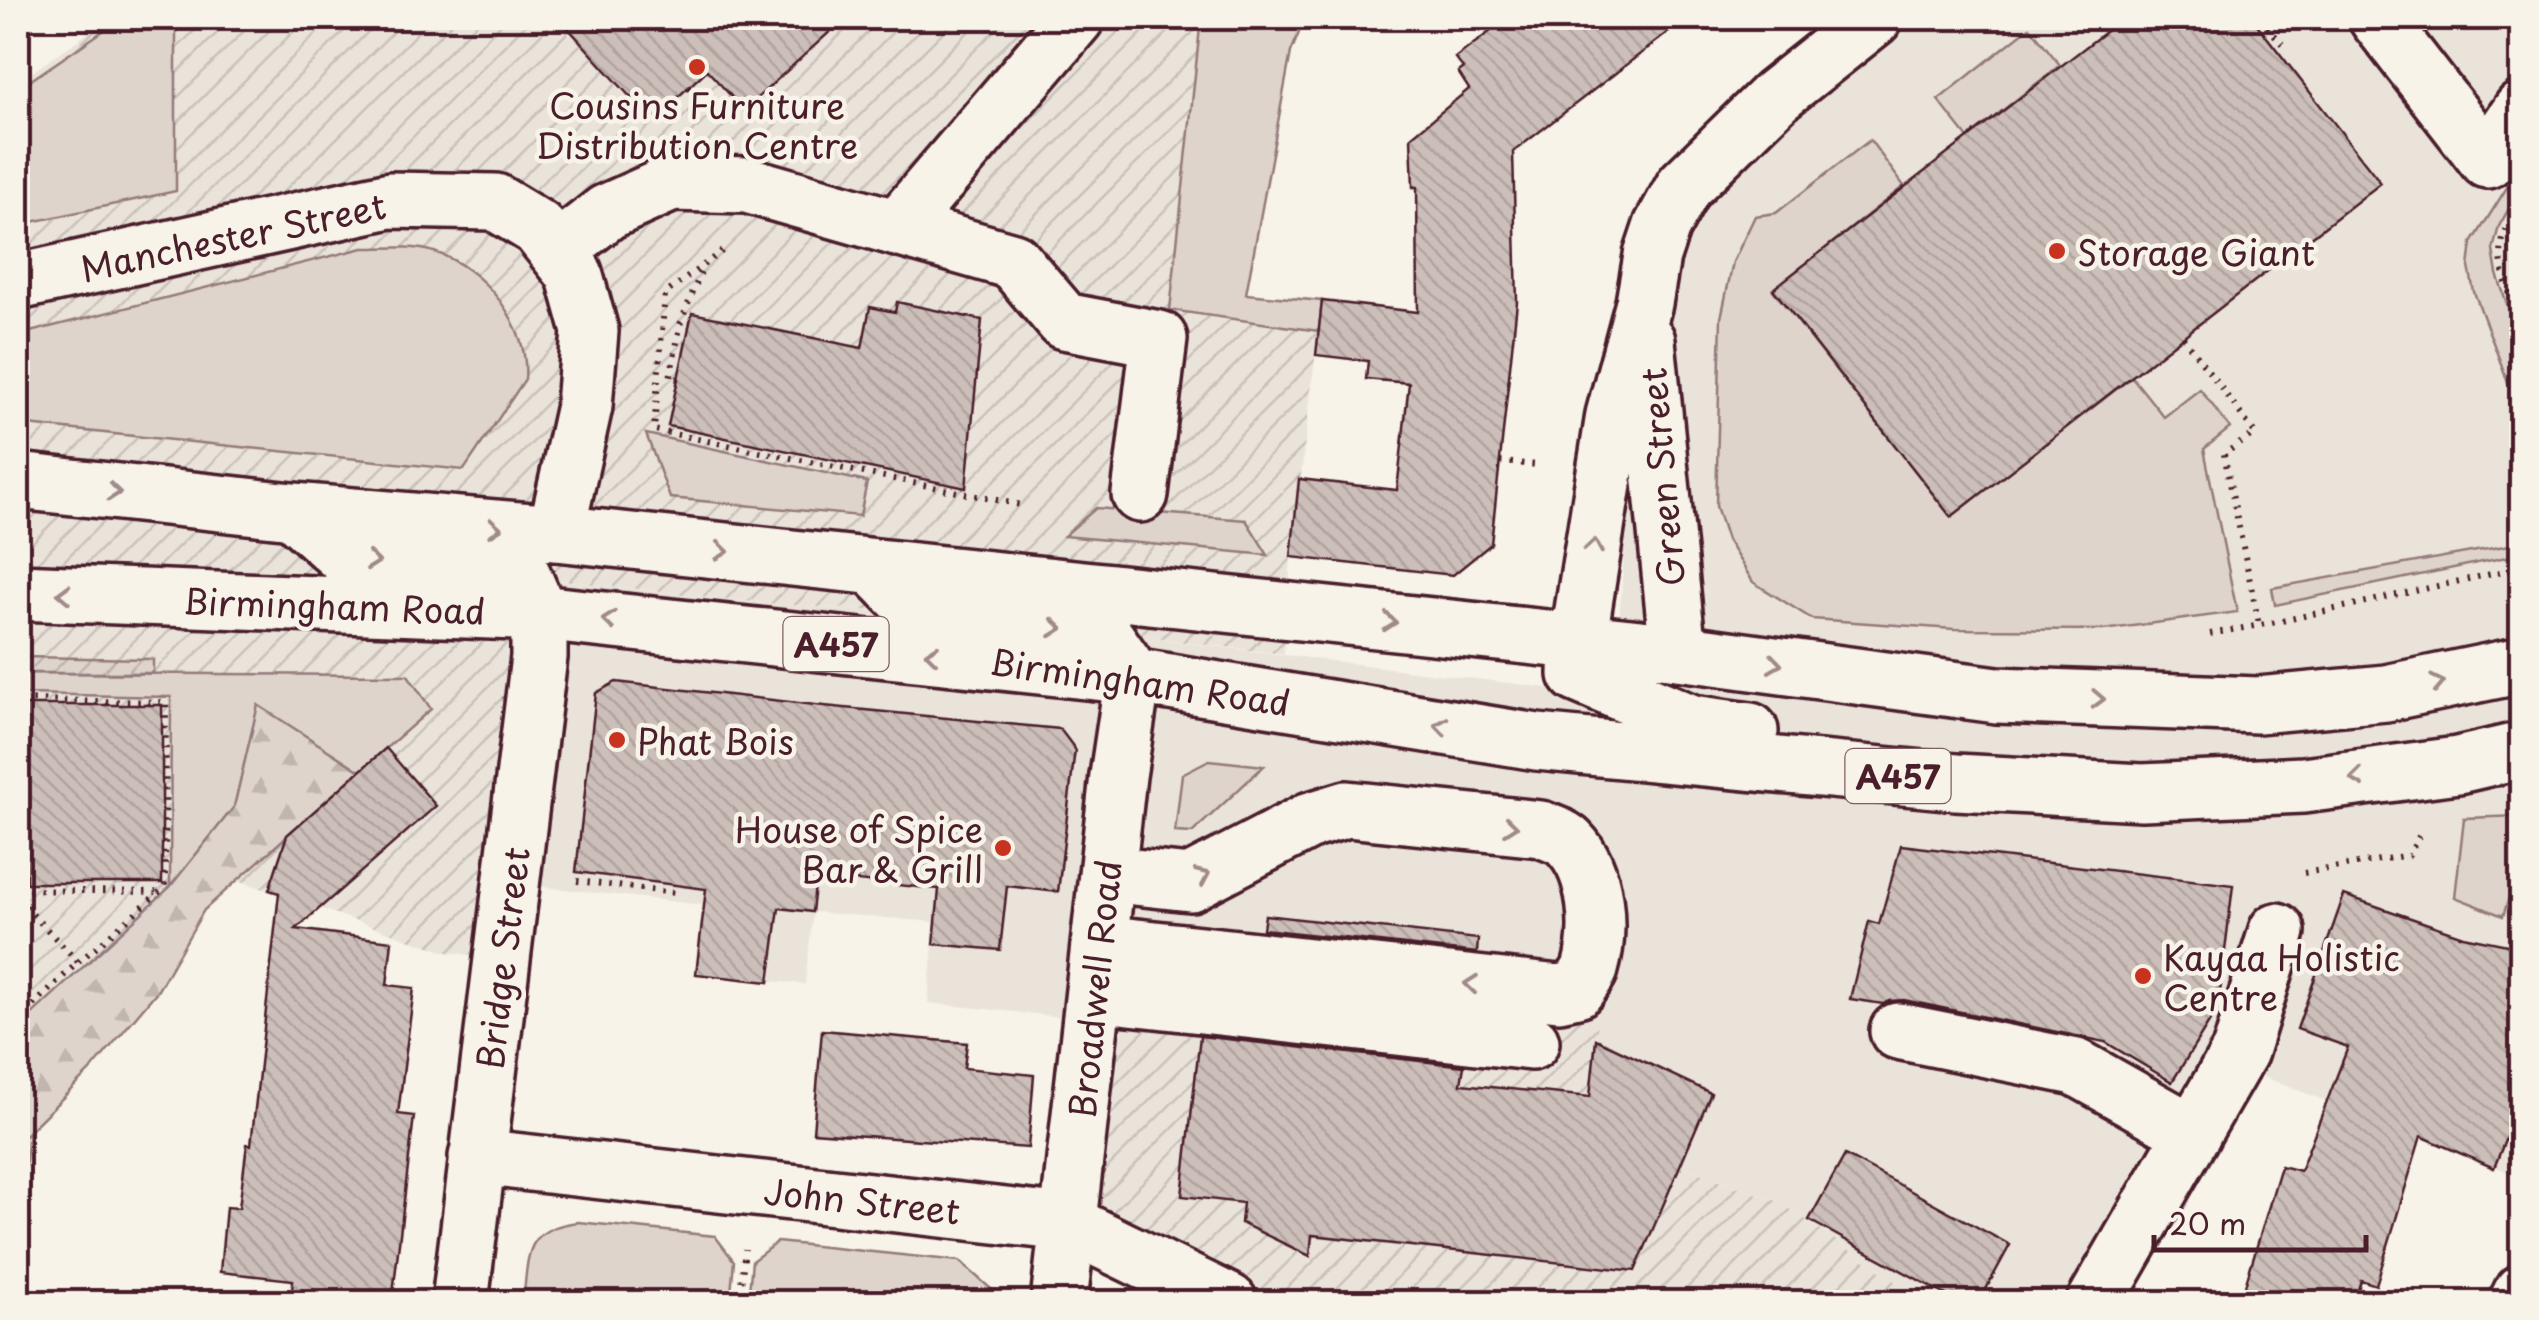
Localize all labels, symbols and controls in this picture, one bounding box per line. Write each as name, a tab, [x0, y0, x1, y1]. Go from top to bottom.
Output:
marker: Cousins Furniture Distribution Centre	[686, 56, 708, 78]
place label: Cousins Furniture Distribution Centre	[536, 78, 858, 171]
street label: Manchester Street	[76, 178, 390, 294]
place label: Storage Giant	[2077, 225, 2315, 278]
marker: Storage Giant	[2046, 240, 2068, 262]
street label: Green Street	[1625, 365, 1697, 589]
one-way arrow	[107, 481, 123, 502]
one-way arrow	[487, 517, 503, 539]
one-way arrow	[1582, 537, 1603, 554]
one-way arrow	[715, 540, 731, 561]
one-way arrow	[365, 549, 381, 571]
street label: Birmingham Road	[182, 573, 486, 637]
one-way arrow	[56, 584, 72, 605]
one-way arrow	[600, 610, 616, 631]
one-way arrow	[1383, 611, 1399, 632]
one-way arrow	[1049, 616, 1065, 638]
road number: A457	[784, 617, 888, 671]
street label: Birmingham Road	[986, 634, 1294, 728]
one-way arrow	[924, 644, 940, 666]
one-way arrow	[1767, 653, 1783, 674]
one-way arrow	[2429, 674, 2446, 695]
one-way arrow	[2090, 688, 2106, 709]
place label: Phat Bois	[637, 714, 794, 767]
one-way arrow	[1433, 716, 1449, 737]
marker: Phat Bois	[606, 729, 628, 751]
road number: A457	[1846, 749, 1950, 803]
one-way arrow	[2348, 767, 2365, 788]
place label: House of Spice Bar & Grill	[735, 802, 983, 895]
one-way arrow	[1504, 815, 1520, 836]
marker: House of Spice Bar & Grill	[992, 837, 1014, 859]
street label: Bridge Street	[462, 844, 542, 1072]
street label: Broadwell Road	[1054, 857, 1134, 1121]
one-way arrow	[1192, 868, 1210, 888]
place label: Kayaa Holistic Centre	[2163, 930, 2400, 1023]
marker: Kayaa Holistic Centre	[2132, 965, 2154, 987]
one-way arrow	[1463, 974, 1479, 995]
street label: John Street	[761, 1163, 963, 1237]
scale bar	[2154, 1190, 2366, 1252]
text: 20 m	[2169, 1200, 2246, 1245]

